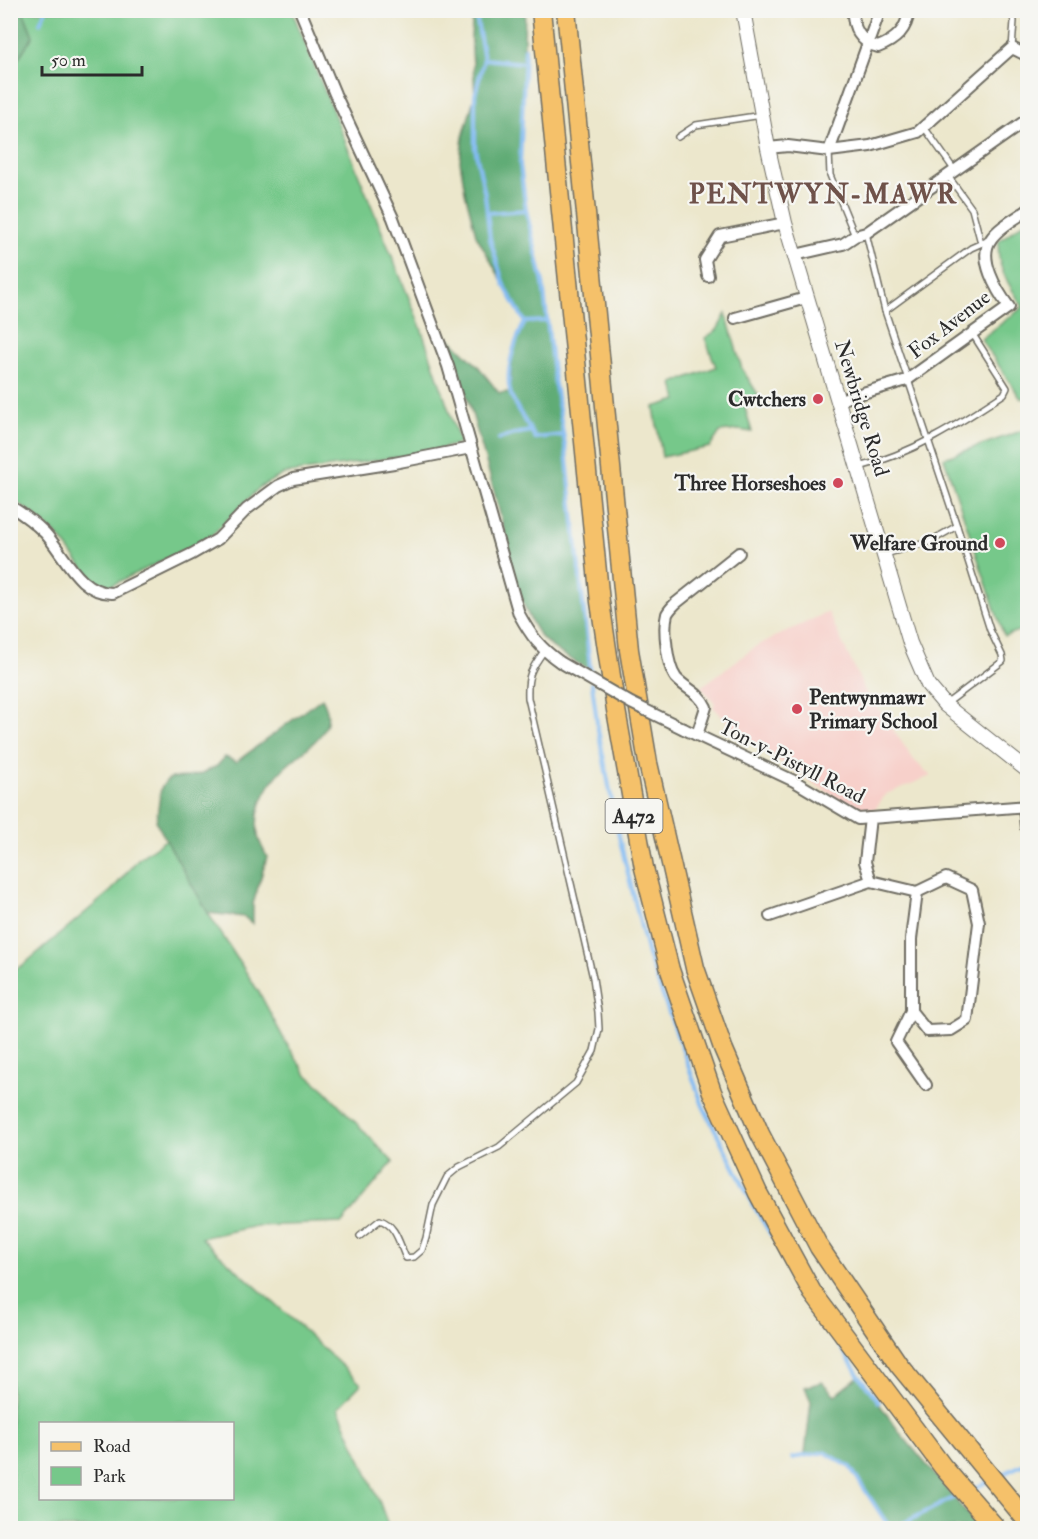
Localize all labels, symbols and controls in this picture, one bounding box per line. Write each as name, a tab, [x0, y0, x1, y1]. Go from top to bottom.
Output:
scale bar	[42, 39, 142, 77]
text: 50 m	[51, 49, 86, 72]
district label: PENTWYN-MAWR	[689, 178, 957, 211]
street label: Fox Avenue	[903, 284, 996, 365]
street label: Newbridge Road	[828, 337, 895, 480]
place label: Cwtchers	[728, 386, 806, 413]
marker: Cwtchers	[811, 392, 825, 406]
place label: Three Horseshoes	[674, 470, 826, 497]
marker: Three Horseshoes	[831, 476, 845, 490]
place label: Welfare Ground	[849, 530, 989, 557]
marker: Welfare Ground	[993, 536, 1007, 550]
place label: Pentwynmawr Primary School	[809, 684, 938, 735]
marker: Pentwynmawr Primary School	[790, 702, 804, 716]
street label: Ton-y-Pistyll Road	[714, 713, 870, 810]
road number: A472	[606, 799, 662, 833]
legend	[39, 1422, 234, 1500]
text: Road	[93, 1435, 131, 1458]
text: Park	[93, 1465, 126, 1488]

